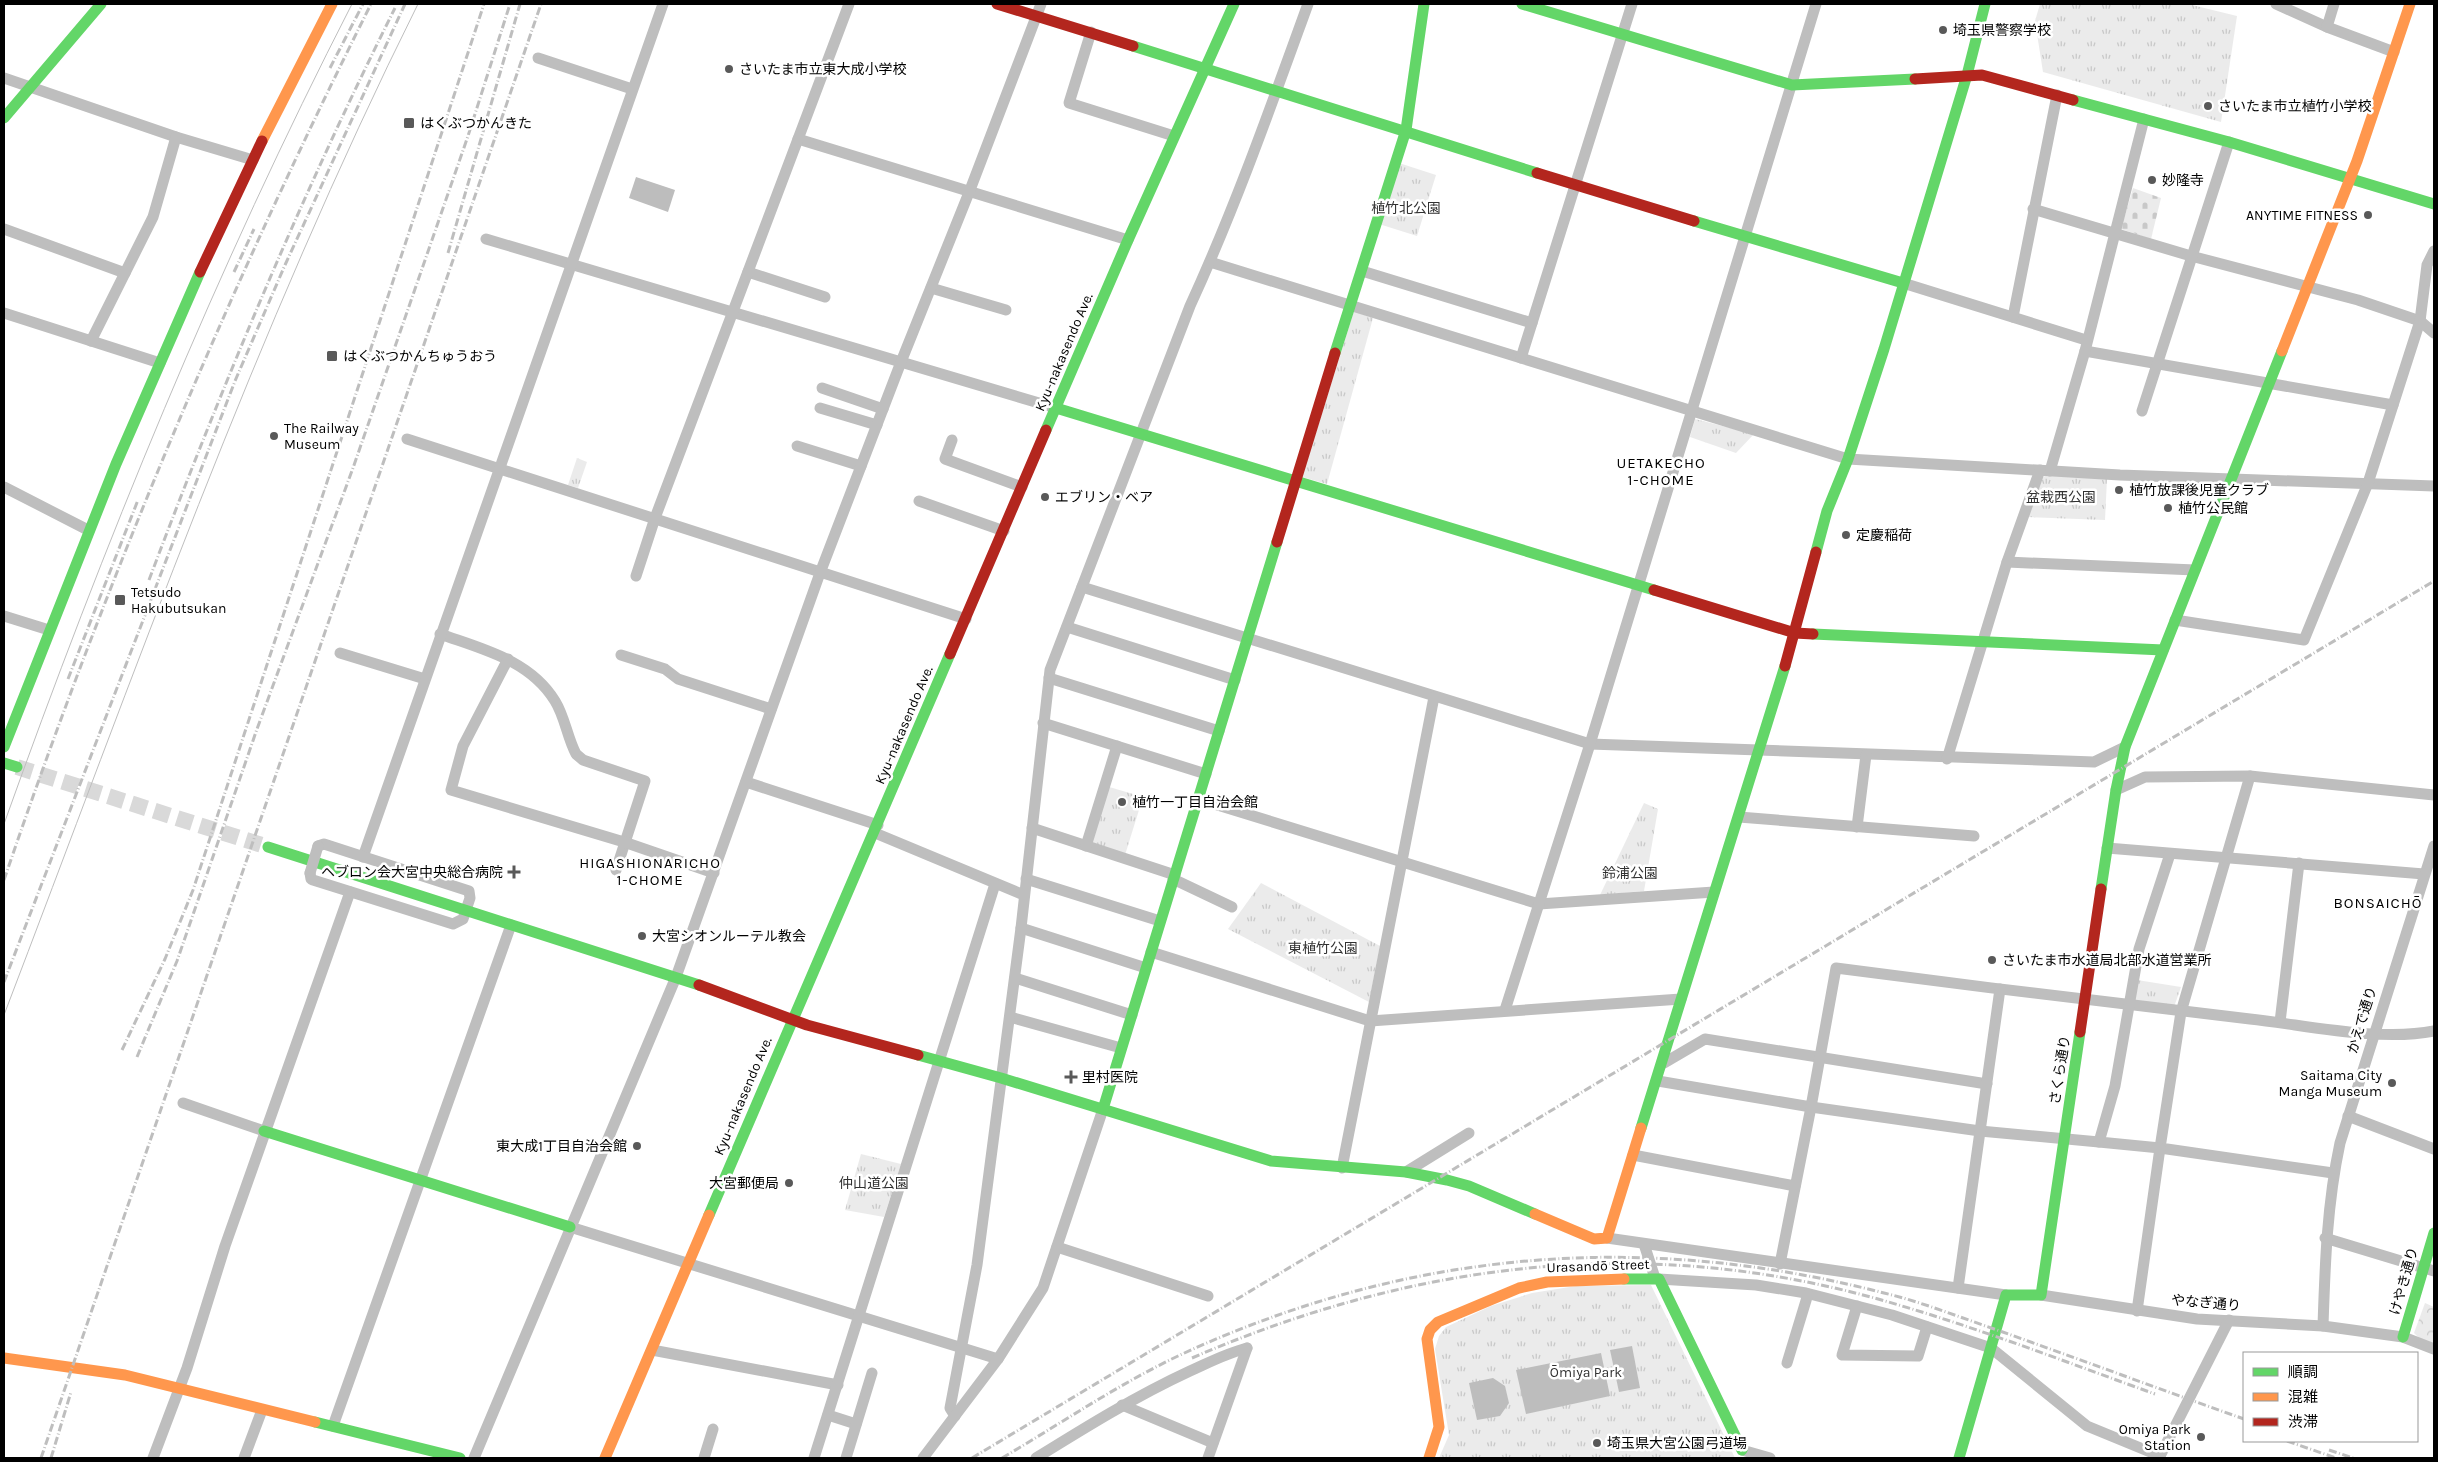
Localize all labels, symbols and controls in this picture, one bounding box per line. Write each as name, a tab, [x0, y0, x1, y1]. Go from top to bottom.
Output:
place label: 埼玉県警察学校	[1953, 22, 2051, 39]
marker: 埼玉県警察学校	[1937, 24, 1949, 36]
place label: さいたま市立東大成小学校	[739, 61, 907, 78]
marker: さいたま市立東大成小学校	[723, 63, 735, 75]
place label: さいたま市立植竹小学校	[2218, 98, 2372, 115]
marker: さいたま市立植竹小学校	[2202, 100, 2214, 112]
place label: はくぶつかんきた	[420, 115, 532, 132]
marker: はくぶつかんきた	[402, 116, 416, 130]
place label: 妙隆寺	[2162, 172, 2204, 189]
marker: 妙隆寺	[2146, 174, 2158, 186]
park label: 植竹北公園	[1371, 200, 1441, 217]
place label: ANYTIME FITNESS	[2246, 207, 2358, 224]
marker: ANYTIME FITNESS	[2362, 209, 2374, 221]
street label: Kyu-nakasendo Ave.	[1031, 290, 1097, 414]
place label: はくぶつかんちゅうおう	[343, 348, 497, 365]
marker: はくぶつかんちゅうおう	[325, 349, 339, 363]
place label: The Railway Museum	[284, 420, 359, 453]
marker: The Railway Museum	[268, 430, 280, 442]
district label: UETAKECHO 1-CHOME	[1616, 454, 1706, 489]
place label: 植竹放課後児童クラブ	[2129, 482, 2269, 499]
marker: 植竹放課後児童クラブ	[2113, 484, 2125, 496]
place label: エブリン・ベア	[1055, 489, 1153, 506]
park label: 盆栽西公園	[2026, 489, 2096, 506]
marker: エブリン・ベア	[1039, 491, 1051, 503]
place label: 植竹公民館	[2178, 500, 2248, 517]
marker: 植竹公民館	[2162, 502, 2174, 514]
place label: 定慶稲荷	[1856, 527, 1912, 544]
marker: 定慶稲荷	[1840, 529, 1852, 541]
place label: Tetsudo Hakubutsukan	[131, 584, 226, 617]
marker: Tetsudo Hakubutsukan	[113, 593, 127, 607]
street label: Kyu-nakasendo Ave.	[871, 663, 937, 787]
place label: 植竹一丁目自治会館	[1132, 794, 1258, 811]
marker: 植竹一丁目自治会館	[1116, 796, 1128, 808]
district label: HIGASHIONARICHO 1-CHOME	[579, 854, 721, 889]
place label: ヘブロン会大宮中央総合病院	[321, 864, 503, 881]
marker: ヘブロン会大宮中央総合病院	[507, 865, 521, 879]
park label: 鈴浦公園	[1602, 865, 1658, 882]
district label: BONSAICHŌ	[2333, 894, 2423, 912]
place label: 大宮シオンルーテル教会	[652, 928, 806, 945]
marker: 大宮シオンルーテル教会	[636, 930, 648, 942]
park label: 東植竹公園	[1288, 940, 1358, 957]
place label: さいたま市水道局北部水道営業所	[2002, 952, 2212, 969]
marker: さいたま市水道局北部水道営業所	[1986, 954, 1998, 966]
street label: かえで通り	[2344, 984, 2380, 1056]
street label: Kyu-nakasendo Ave.	[710, 1034, 776, 1158]
street label: さくら通り	[2046, 1034, 2074, 1106]
place label: Saitama City Manga Museum	[2279, 1067, 2382, 1100]
place label: 里村医院	[1082, 1069, 1138, 1086]
marker: 里村医院	[1064, 1070, 1078, 1084]
marker: Saitama City Manga Museum	[2386, 1077, 2398, 1089]
place label: 東大成1丁目自治会館	[496, 1138, 627, 1155]
marker: 東大成1丁目自治会館	[631, 1140, 643, 1152]
place label: 大宮郵便局	[709, 1175, 779, 1192]
park label: 仲山道公園	[839, 1175, 909, 1192]
marker: 大宮郵便局	[783, 1177, 795, 1189]
street label: けやき通り	[2386, 1245, 2422, 1317]
street label: Urasandō Street	[1546, 1256, 1650, 1276]
street label: やなぎ通り	[2170, 1291, 2242, 1315]
legend	[2243, 1352, 2418, 1442]
text: 順調	[2288, 1363, 2318, 1381]
park label: Ōmiya Park	[1550, 1364, 1622, 1381]
text: 混雑	[2288, 1388, 2318, 1406]
text: 渋滞	[2288, 1413, 2318, 1431]
place label: Omiya Park Station	[2119, 1421, 2191, 1454]
marker: Omiya Park Station	[2195, 1431, 2207, 1443]
place label: 埼玉県大宮公園弓道場	[1607, 1435, 1747, 1452]
marker: 埼玉県大宮公園弓道場	[1591, 1437, 1603, 1449]

